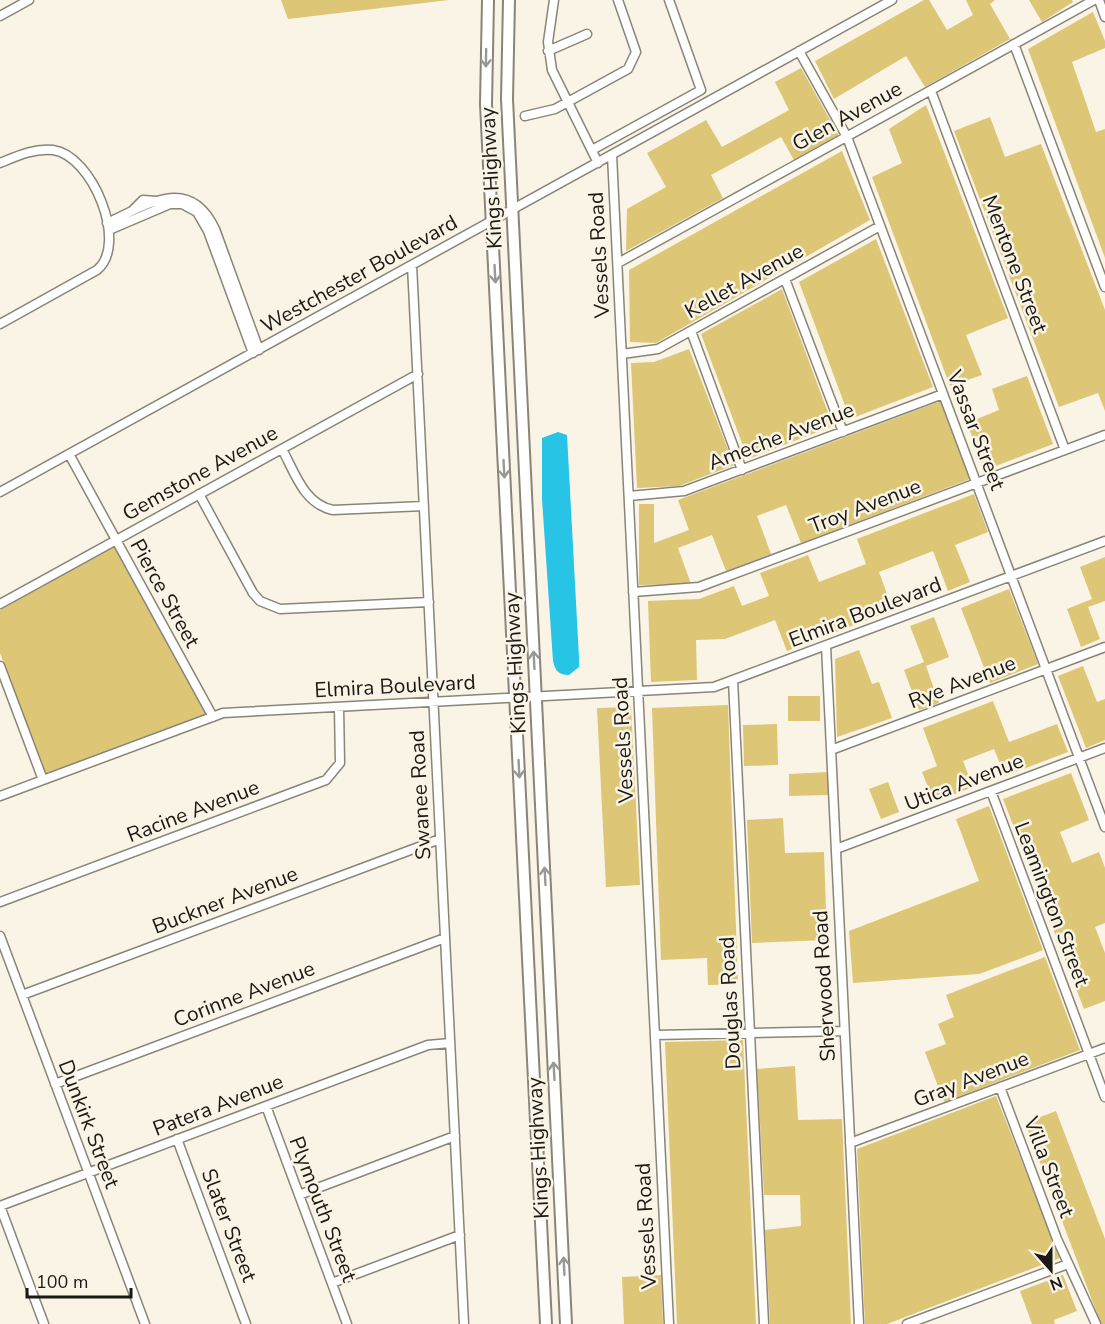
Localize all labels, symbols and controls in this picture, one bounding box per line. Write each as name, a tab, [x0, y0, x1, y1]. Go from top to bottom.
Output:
one-way arrow	[480, 48, 491, 68]
street label: Glen Avenue	[787, 74, 907, 158]
street label: Kings Highway	[473, 106, 509, 250]
street label: Vessels Road	[582, 191, 616, 320]
street label: Mentone Street	[976, 191, 1054, 338]
street label: Westchester Boulevard	[256, 208, 462, 340]
street label: Kellet Avenue	[680, 237, 808, 325]
one-way arrow	[489, 264, 500, 284]
street label: Vassar Street	[940, 365, 1012, 494]
street label: Ameche Avenue	[704, 395, 858, 477]
street label: Gemstone Avenue	[117, 419, 283, 527]
one-way arrow	[499, 458, 510, 478]
street label: Troy Avenue	[805, 472, 925, 540]
street label: Pierce Street	[124, 534, 207, 653]
street label: Elmira Boulevard	[785, 570, 945, 654]
street label: Kings Highway	[497, 591, 533, 735]
street label: Rye Avenue	[904, 649, 1020, 715]
one-way arrow	[528, 651, 539, 671]
street label: Elmira Boulevard	[314, 668, 476, 704]
street label: Vessels Road	[606, 676, 640, 805]
street label: Swanee Road	[403, 729, 437, 861]
street label: Utica Avenue	[901, 747, 1027, 817]
one-way arrow	[513, 758, 524, 778]
street label: Racine Avenue	[123, 773, 263, 849]
street label: Leamington Street	[1008, 818, 1097, 991]
street label: Buckner Avenue	[148, 859, 302, 941]
one-way arrow	[539, 867, 550, 887]
street label: Sherwood Road	[806, 910, 842, 1062]
street label: Douglas Road	[713, 936, 747, 1070]
street label: Corinne Avenue	[169, 954, 319, 1034]
street label: Gray Avenue	[909, 1044, 1033, 1114]
street label: Dunkirk Street	[52, 1056, 127, 1193]
one-way arrow	[548, 1061, 559, 1081]
street label: Patera Avenue	[149, 1067, 287, 1143]
street label: Kings Highway	[520, 1076, 556, 1220]
street label: Villa Street	[1017, 1112, 1081, 1222]
street label: Plymouth Street	[282, 1132, 364, 1286]
street label: Vessels Road	[629, 1162, 663, 1291]
street label: Slater Street	[195, 1164, 264, 1286]
north arrow	[1021, 1240, 1081, 1300]
one-way arrow	[558, 1256, 569, 1276]
scale bar	[27, 1261, 130, 1299]
text: 100 m	[36, 1270, 88, 1294]
text: N	[1046, 1271, 1066, 1295]

